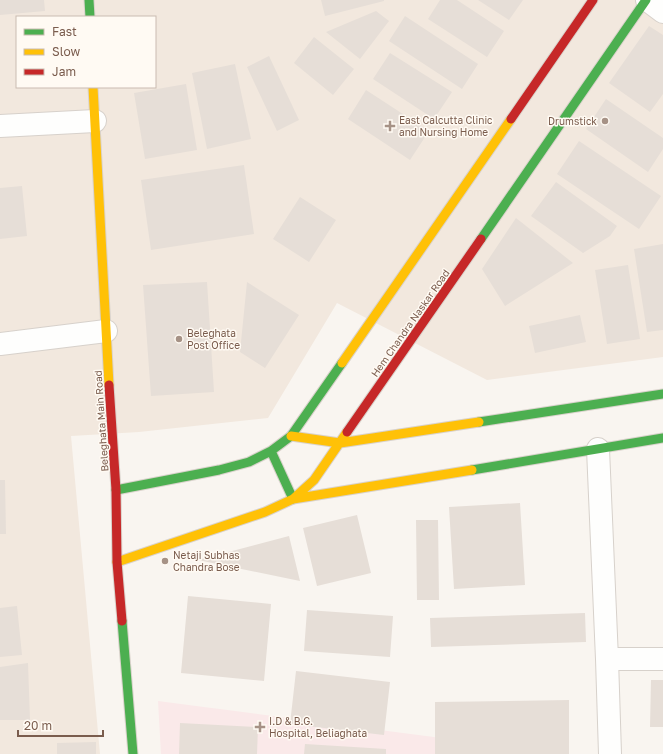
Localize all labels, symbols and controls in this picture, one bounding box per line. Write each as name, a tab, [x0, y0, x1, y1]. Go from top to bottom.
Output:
legend	[16, 16, 156, 88]
text: Fast	[52, 24, 77, 39]
text: Slow	[52, 44, 80, 59]
text: Jam	[52, 64, 76, 79]
place label: East Calcutta Clinic and Nursing Home	[399, 114, 493, 138]
place label: Drumstick	[548, 115, 597, 127]
marker: Drumstick	[600, 116, 610, 126]
marker: East Calcutta Clinic and Nursing Home	[384, 120, 396, 132]
street label: Hem Chandra Naskar Road	[368, 267, 452, 379]
place label: Beleghata Post Office	[187, 327, 240, 351]
marker: Beleghata Post Office	[174, 334, 184, 344]
street label: Beleghata Main Road	[91, 370, 111, 472]
place label: Netaji Subhas Chandra Bose	[173, 549, 240, 573]
marker: Netaji Subhas Chandra Bose	[160, 556, 170, 566]
scale bar	[18, 712, 103, 738]
place label: I.D & B.G. Hospital, Beliaghata	[269, 715, 367, 739]
text: 20 m	[24, 718, 52, 733]
marker: I.D & B.G. Hospital, Beliaghata	[254, 721, 266, 733]

